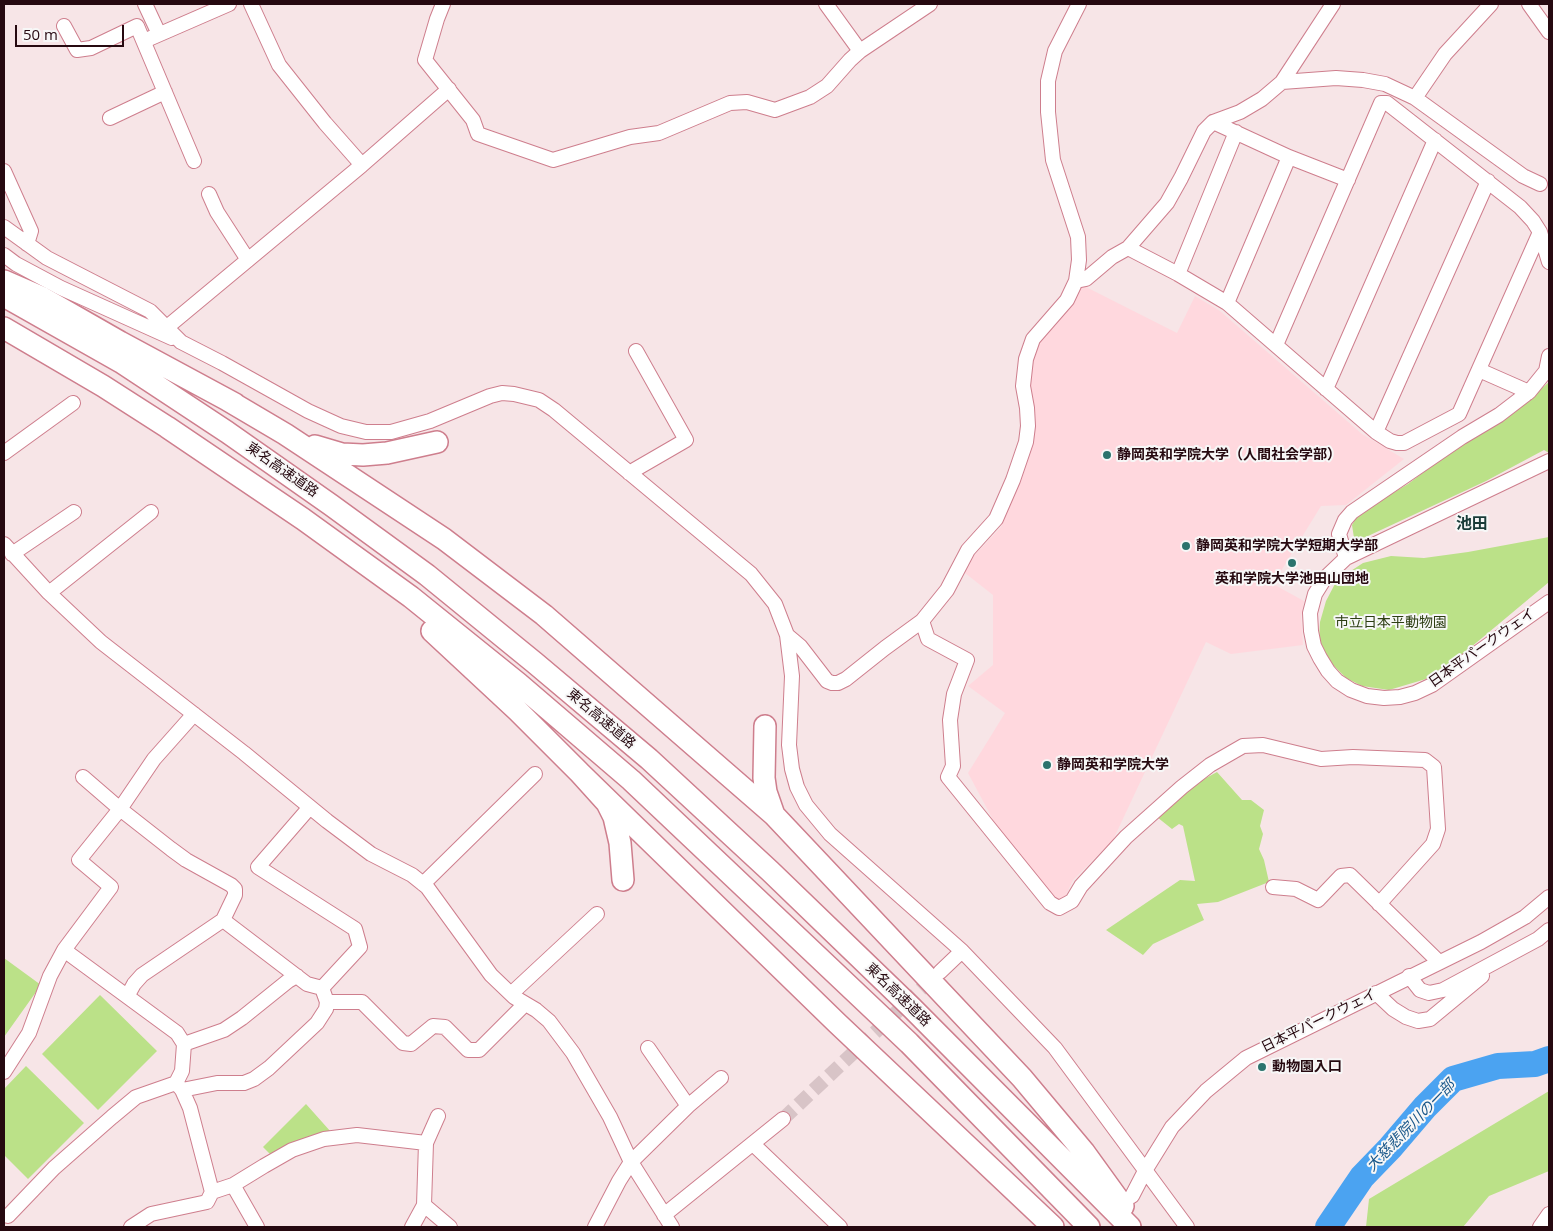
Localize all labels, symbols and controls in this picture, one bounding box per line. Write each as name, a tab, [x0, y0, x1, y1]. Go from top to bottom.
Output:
scale bar	[18, 15, 126, 47]
text: 50 m	[23, 24, 58, 44]
street label: 東名高速道路	[243, 439, 321, 501]
place label: 静岡英和学院大学（人間社会学部）	[1117, 447, 1341, 463]
marker: 静岡英和学院大学（人間社会学部）	[1101, 449, 1113, 461]
district label: 池田	[1456, 514, 1488, 534]
place label: 静岡英和学院大学短期大学部	[1196, 538, 1378, 554]
marker: 静岡英和学院大学短期大学部	[1180, 540, 1192, 552]
marker: 英和学院大学池田山団地	[1286, 557, 1298, 569]
place label: 英和学院大学池田山団地	[1215, 571, 1369, 587]
street label: 日本平パークウェイ	[1426, 605, 1538, 691]
park label: 市立日本平動物園	[1335, 615, 1447, 631]
street label: 東名高速道路	[563, 686, 639, 752]
place label: 静岡英和学院大学	[1057, 757, 1169, 773]
marker: 静岡英和学院大学	[1041, 759, 1053, 771]
street label: 東名高速道路	[862, 960, 934, 1030]
street label: 日本平パークウェイ	[1259, 986, 1379, 1056]
place label: 動物園入口	[1272, 1059, 1342, 1075]
marker: 動物園入口	[1256, 1061, 1268, 1073]
water label: 大慈悲院川の一部	[1363, 1077, 1459, 1175]

